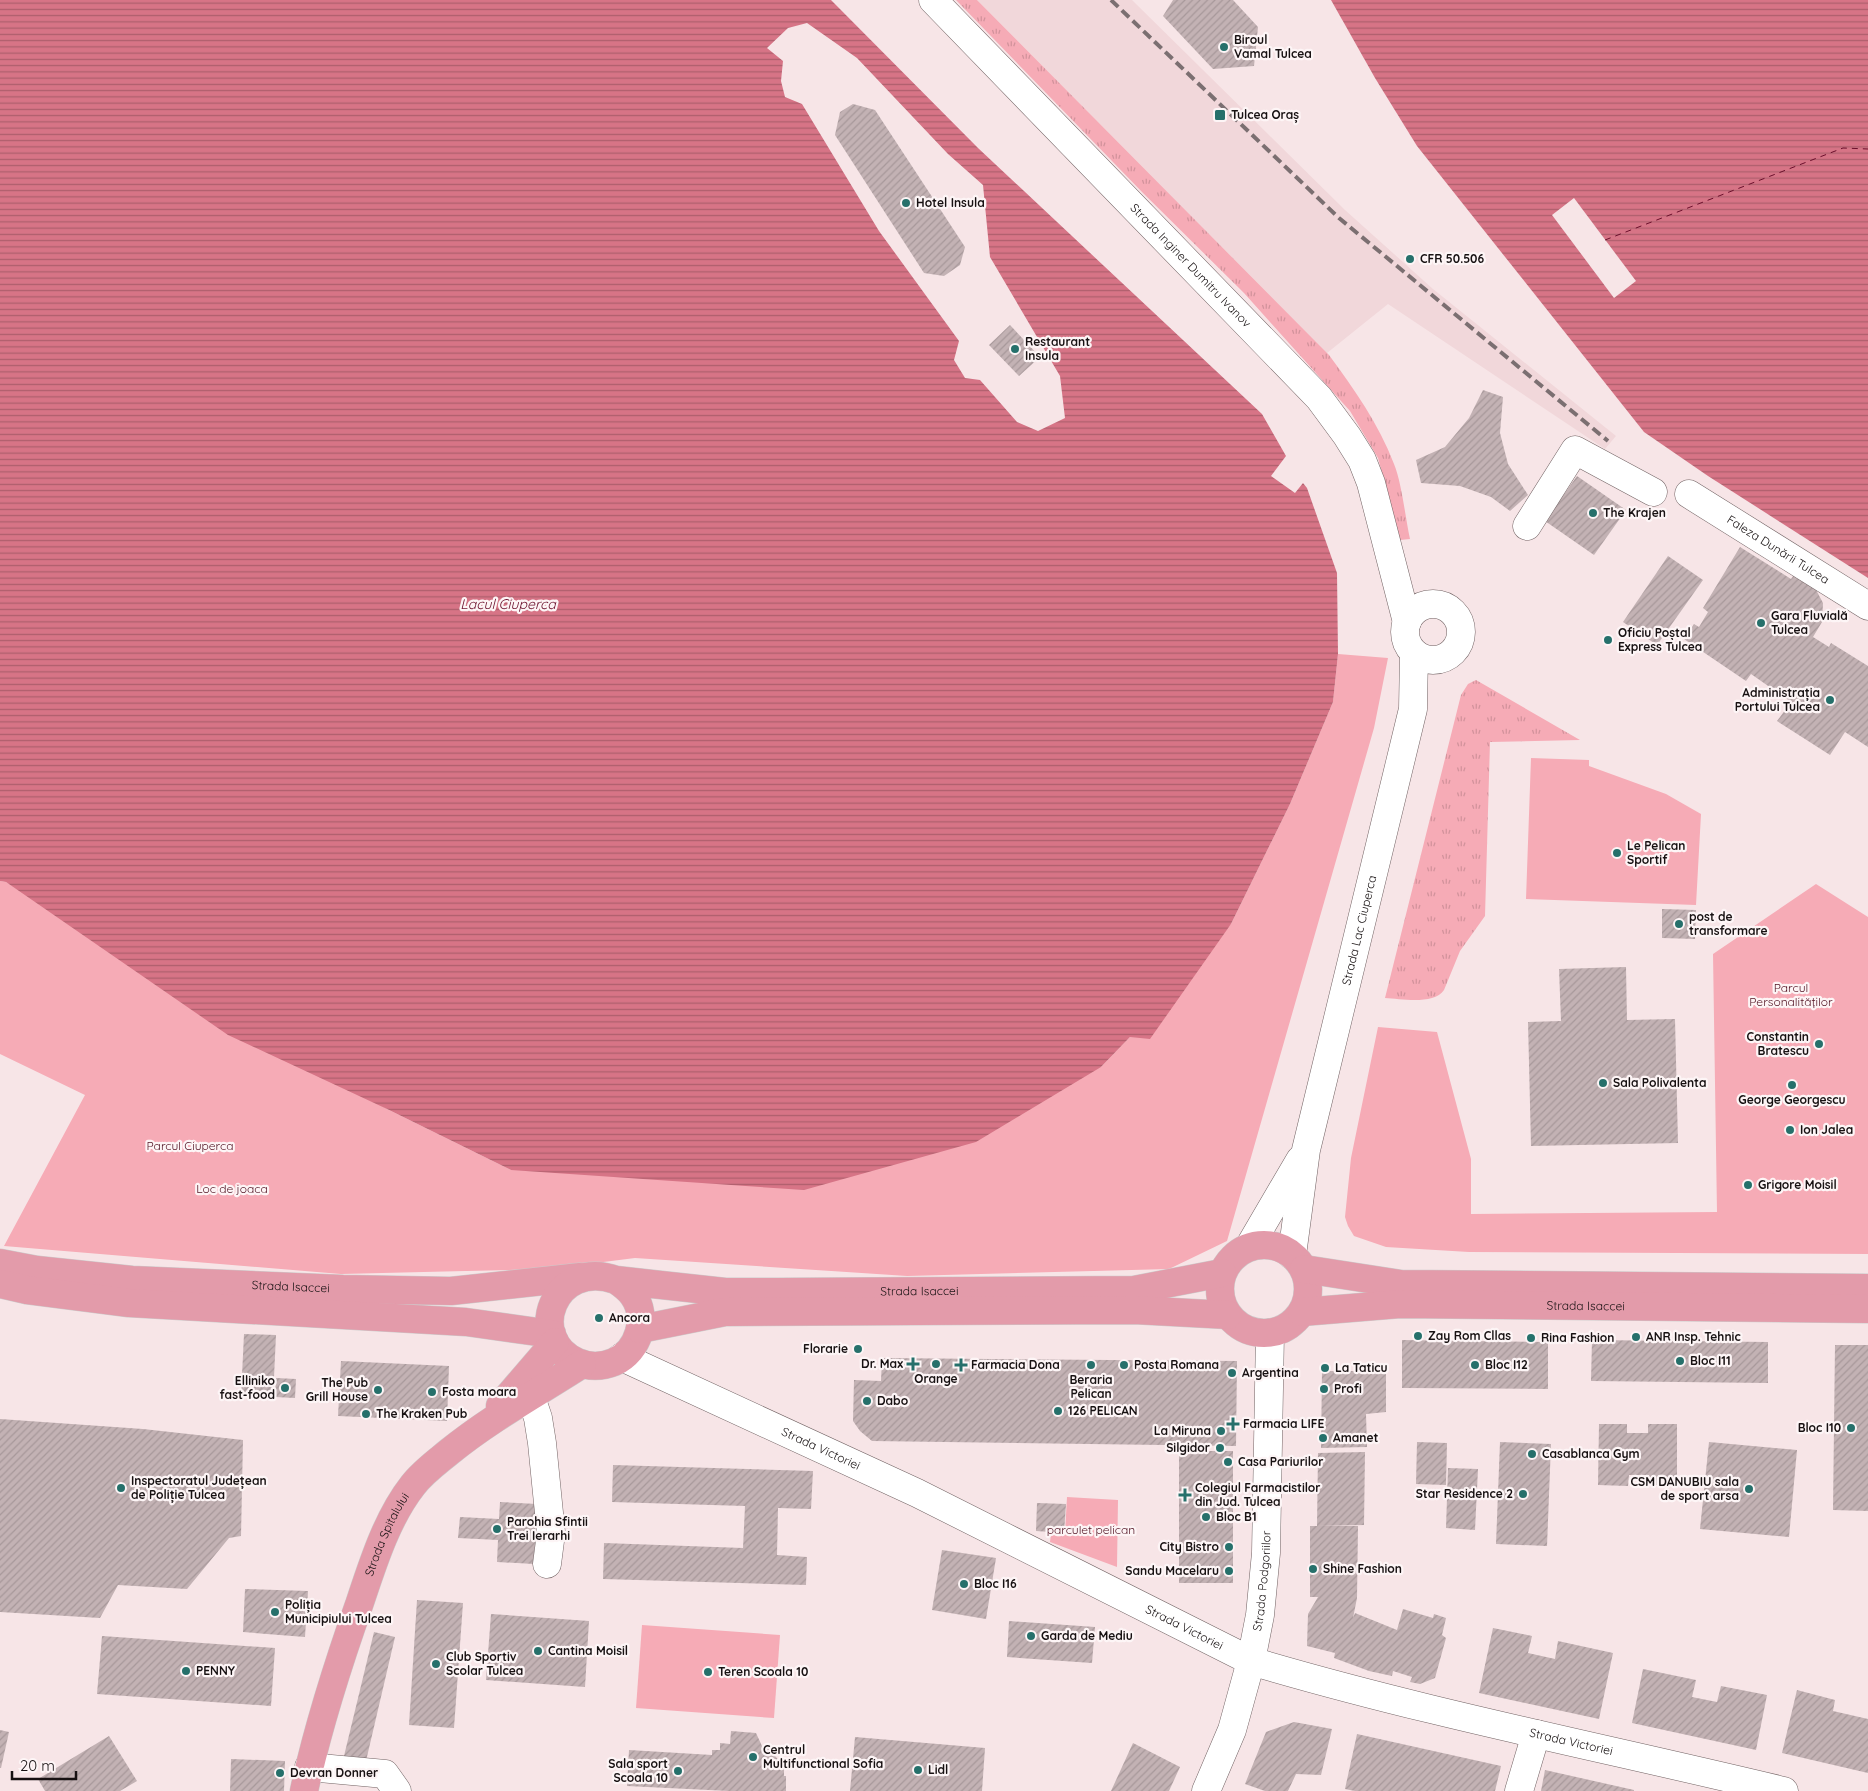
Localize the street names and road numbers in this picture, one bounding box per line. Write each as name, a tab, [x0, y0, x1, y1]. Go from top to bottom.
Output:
street label: Strada Inginer Dumitru Ivanov	[1127, 200, 1254, 330]
street label: Faleza Dunării Tulcea	[1724, 512, 1832, 587]
street label: Strada Lac Ciuperca	[1338, 874, 1379, 987]
street label: Strada Isaccei	[251, 1277, 330, 1295]
street label: Strada Isaccei	[880, 1283, 958, 1298]
street label: Strada Isaccei	[1546, 1298, 1625, 1313]
street label: Strada Victoriei	[779, 1424, 863, 1473]
street label: Strada Spitalului	[361, 1490, 412, 1578]
street label: Strada Podgoriilor	[1249, 1530, 1273, 1632]
street label: Strada Victoriei	[1143, 1601, 1226, 1653]
street label: Strada Victoriei	[1528, 1725, 1614, 1758]

